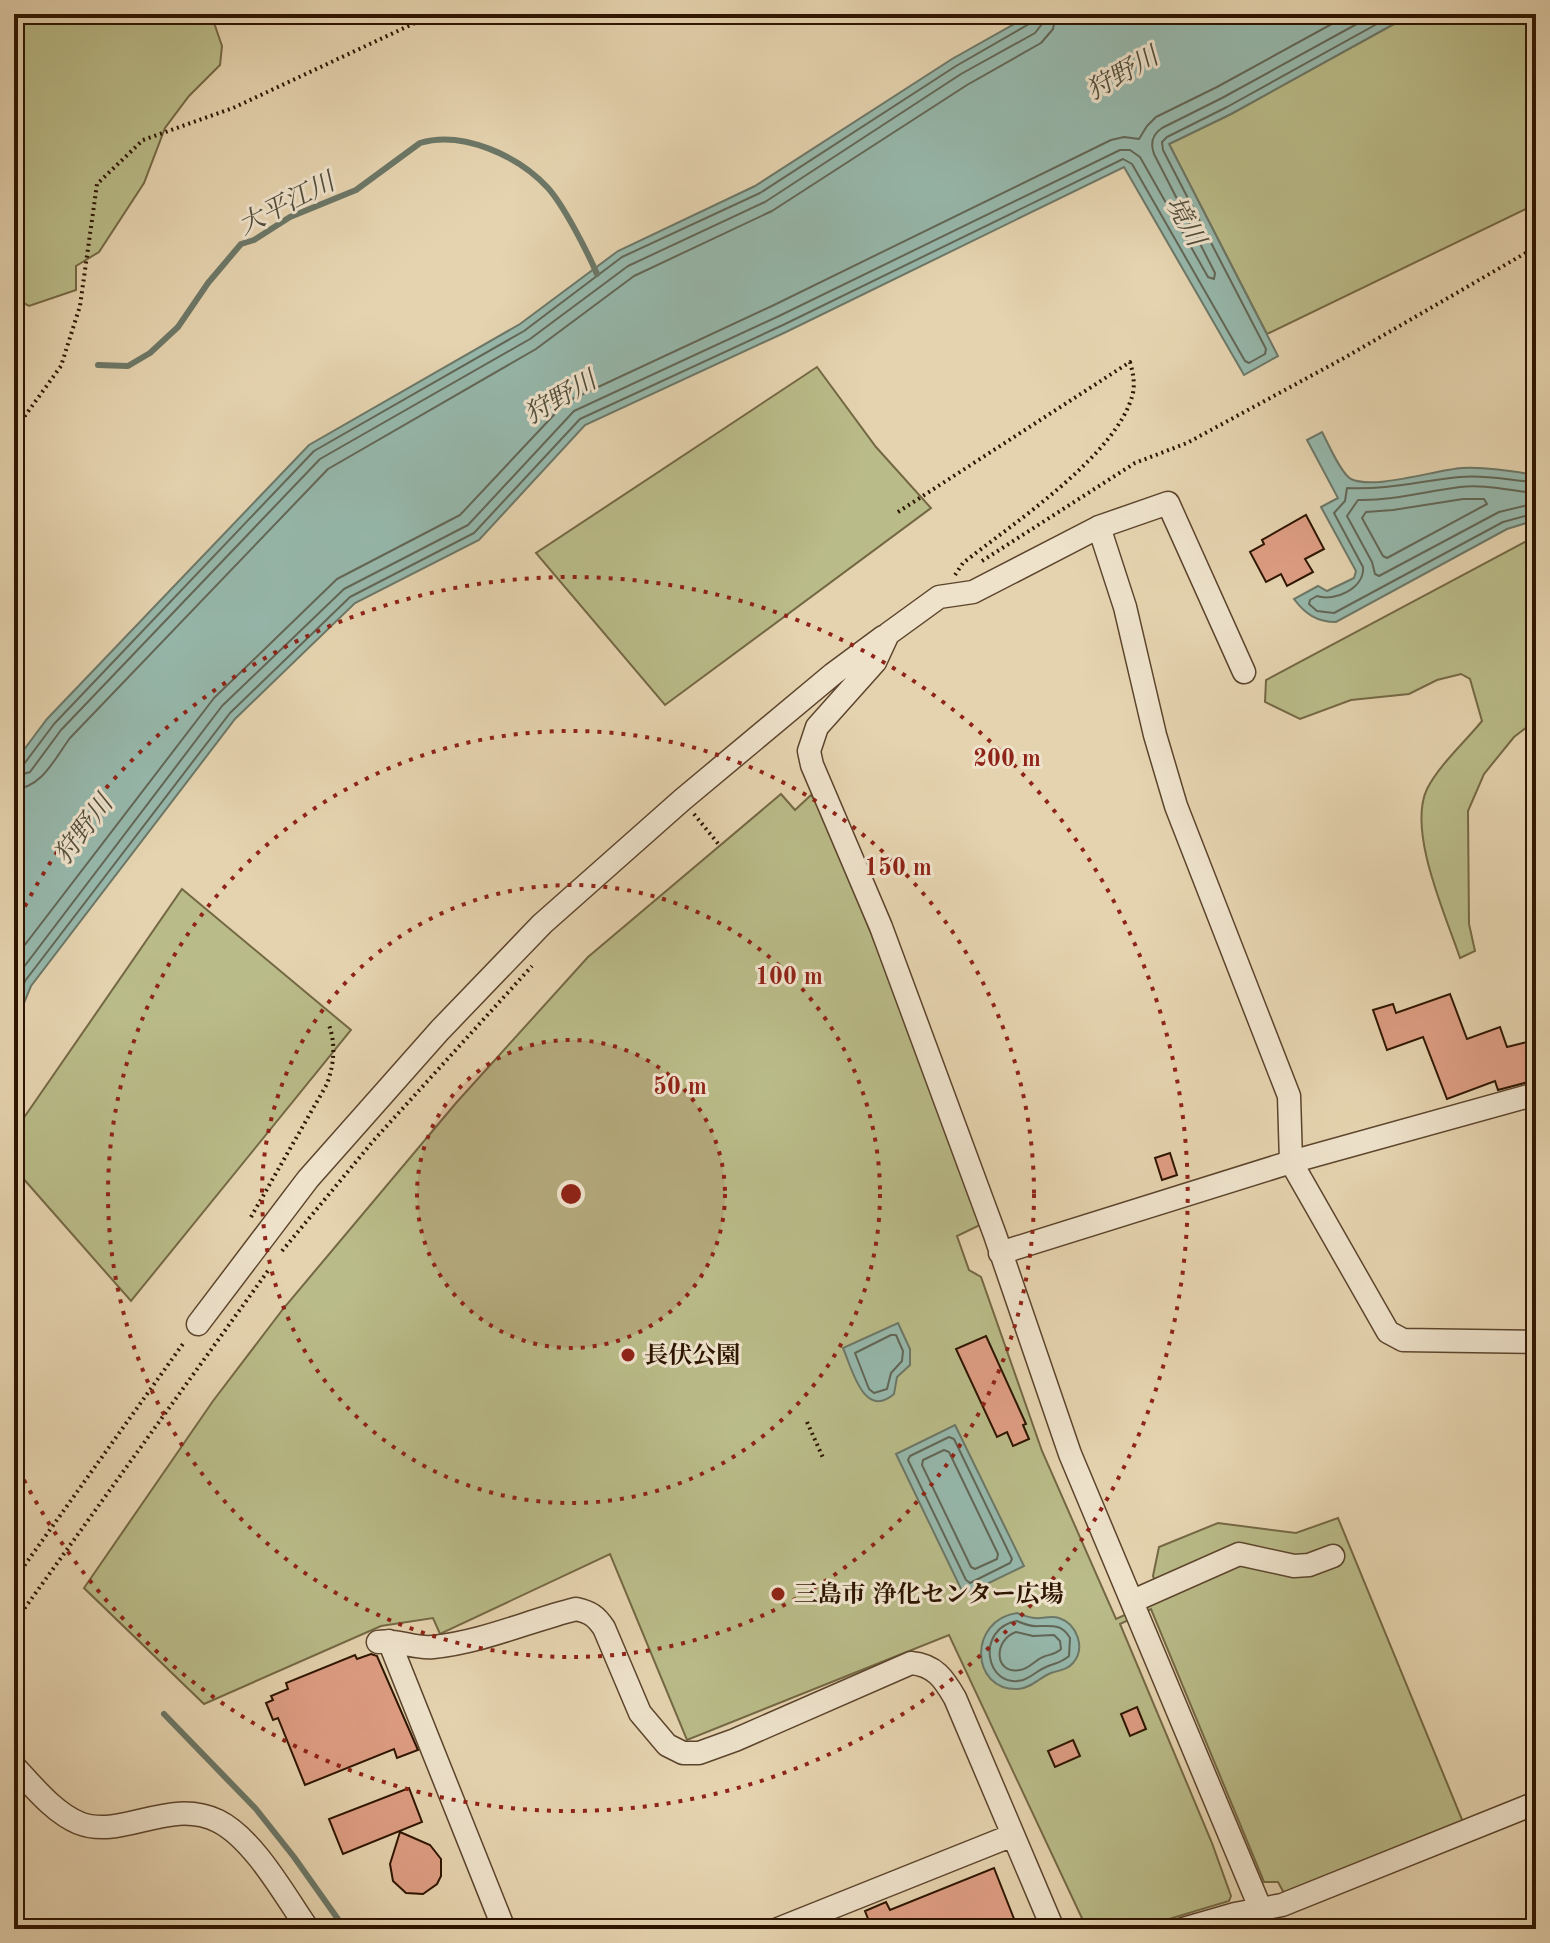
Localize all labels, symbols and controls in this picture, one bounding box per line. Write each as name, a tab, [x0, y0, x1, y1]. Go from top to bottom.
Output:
water label: 狩野川	[1082, 41, 1166, 105]
water label: 大平江川	[234, 166, 342, 240]
water label: 境川	[1160, 192, 1211, 254]
water label: 狩野川	[520, 365, 604, 429]
text: 200 m	[973, 748, 1041, 772]
water label: 狩野川	[49, 788, 120, 869]
text: 150 m	[864, 856, 932, 881]
text: 100 m	[755, 966, 823, 990]
text: 50 m	[653, 1075, 707, 1100]
centre of rings	[557, 1180, 585, 1208]
place label: 長伏公園	[644, 1342, 740, 1369]
marker: 長伏公園	[619, 1346, 637, 1364]
place label: 三島市 浄化センター広場	[794, 1581, 1064, 1608]
marker: 三島市 浄化センター広場	[769, 1585, 787, 1603]

